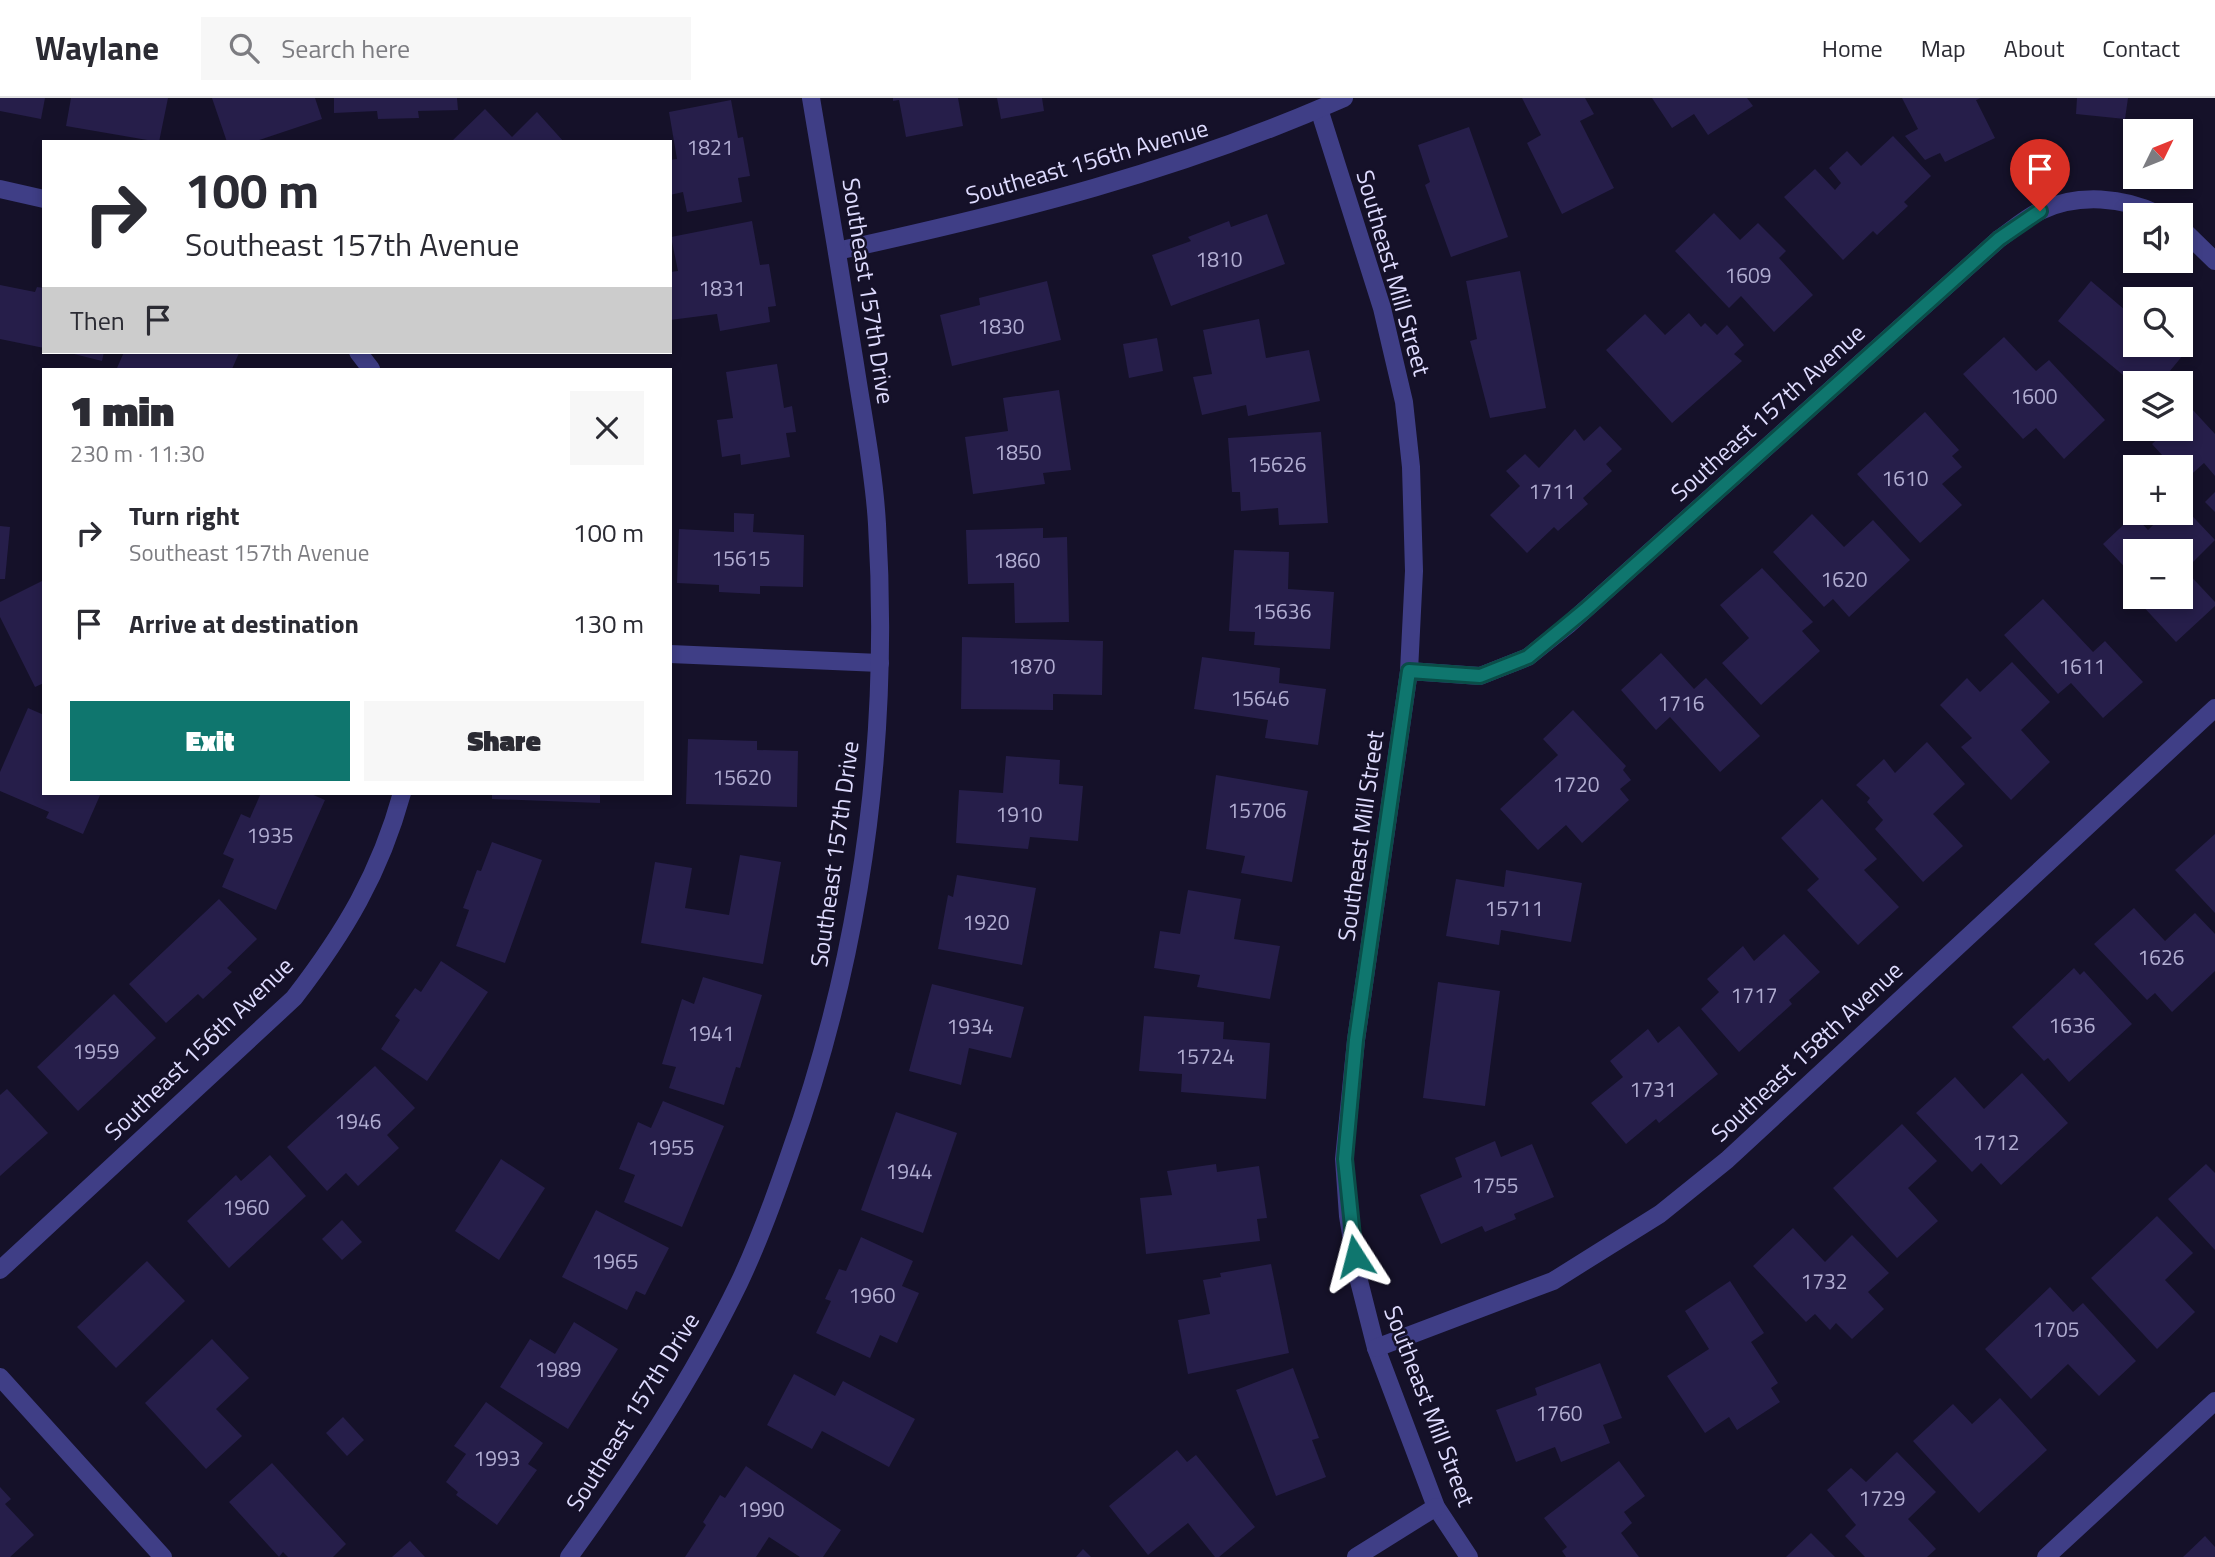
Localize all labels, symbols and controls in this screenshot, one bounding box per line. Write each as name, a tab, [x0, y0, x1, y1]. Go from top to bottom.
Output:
search box	[201, 17, 691, 80]
text: Waylane	[35, 23, 159, 73]
icon: search	[225, 29, 263, 67]
text: Search here	[281, 29, 410, 68]
text: Home	[1822, 30, 1883, 66]
text: Map	[1921, 30, 1966, 66]
text: About	[2004, 30, 2064, 66]
text: Contact	[2102, 30, 2180, 66]
street label: Southeast 156th Avenue	[961, 109, 1212, 213]
north arrow	[2123, 119, 2193, 189]
map controls	[2123, 119, 2193, 609]
house number: 1821	[686, 131, 734, 163]
pin	[2010, 139, 2070, 211]
icon: arrive	[2021, 150, 2059, 188]
text: 100 m	[185, 152, 319, 227]
street label: Southeast Mill Street	[1347, 166, 1441, 380]
icon: right	[70, 168, 161, 259]
street label: Southeast 157th Drive	[833, 175, 905, 406]
button: sound	[2123, 203, 2193, 273]
text: Southeast 157th Avenue	[185, 220, 519, 268]
house number: 1810	[1195, 243, 1243, 275]
house number: 1609	[1724, 259, 1772, 291]
house number: 1831	[698, 272, 746, 304]
button: search	[2123, 287, 2193, 357]
text: Then	[70, 301, 125, 340]
icon: arrive	[139, 301, 177, 339]
house number: 1830	[977, 310, 1025, 342]
street label: Southeast 157th Avenue	[1662, 315, 1873, 510]
button: layers	[2123, 371, 2193, 441]
text: 1 min	[70, 378, 174, 442]
house number: 1600	[2010, 380, 2058, 412]
button: close	[570, 391, 644, 465]
text: 230 m · 11:30	[70, 436, 205, 471]
house number: 1850	[994, 436, 1042, 468]
house number: 15626	[1248, 448, 1306, 480]
button: +	[2123, 455, 2193, 525]
house number: 1610	[1881, 462, 1929, 494]
house number: 1711	[1528, 475, 1576, 507]
text: Turn right	[129, 496, 240, 535]
text: 100 m	[573, 513, 644, 552]
icon: right	[70, 514, 108, 552]
text: Southeast 157th Avenue	[129, 535, 369, 570]
button: −	[2123, 539, 2193, 609]
house number: 15615	[712, 542, 770, 574]
house number: 1860	[993, 544, 1041, 576]
house number: 1620	[1820, 563, 1868, 595]
house number: 15636	[1253, 595, 1311, 627]
text: Arrive at destination	[129, 604, 359, 643]
text: 130 m	[573, 604, 644, 643]
icon: arrive	[70, 605, 108, 643]
house number: 1870	[1008, 650, 1056, 682]
house number: 1611	[2058, 650, 2106, 682]
house number: 15646	[1231, 682, 1289, 714]
house number: 1716	[1657, 687, 1705, 719]
button: Exit	[70, 701, 350, 781]
button: Share	[364, 701, 644, 781]
street label: Southeast Mill Street	[1327, 728, 1393, 944]
street label: Southeast 157th Drive	[800, 738, 868, 969]
house number: 15620	[713, 761, 771, 793]
house number: 1720	[1552, 768, 1600, 800]
house number: 15706	[1228, 794, 1286, 826]
house number: 1910	[995, 798, 1043, 830]
house number: 1935	[246, 819, 294, 851]
house number: 15711	[1485, 892, 1543, 924]
house number: 1920	[962, 906, 1010, 938]
house number: 1626	[2137, 941, 2185, 973]
street label: Southeast 156th Avenue	[96, 948, 301, 1148]
street label: Southeast 158th Avenue	[1702, 953, 1910, 1150]
house number: 1717	[1730, 979, 1778, 1011]
house number: 1636	[2048, 1009, 2096, 1041]
house number: 1934	[946, 1010, 994, 1042]
house number: 1941	[687, 1017, 735, 1049]
house number: 1959	[72, 1035, 120, 1067]
house number: 15724	[1176, 1040, 1234, 1072]
house number: 1731	[1629, 1073, 1677, 1105]
house number: 1946	[334, 1105, 382, 1137]
house number: 1712	[1972, 1126, 2020, 1158]
house number: 1955	[647, 1131, 695, 1163]
house number: 1944	[885, 1155, 933, 1187]
house number: 1755	[1471, 1169, 1519, 1201]
house number: 1960	[222, 1191, 270, 1223]
position arrow	[1318, 1219, 1392, 1293]
house number: 1965	[591, 1245, 639, 1277]
house number: 1732	[1800, 1265, 1848, 1297]
house number: 1960	[848, 1279, 896, 1311]
street label: Southeast Mill Street	[1375, 1300, 1485, 1512]
street label: Southeast 157th Drive	[556, 1305, 708, 1518]
house number: 1705	[2032, 1313, 2080, 1345]
house number: 1989	[534, 1353, 582, 1385]
house number: 1760	[1535, 1397, 1583, 1429]
house number: 1993	[473, 1442, 521, 1474]
house number: 1729	[1858, 1482, 1906, 1514]
house number: 1990	[737, 1493, 785, 1525]

